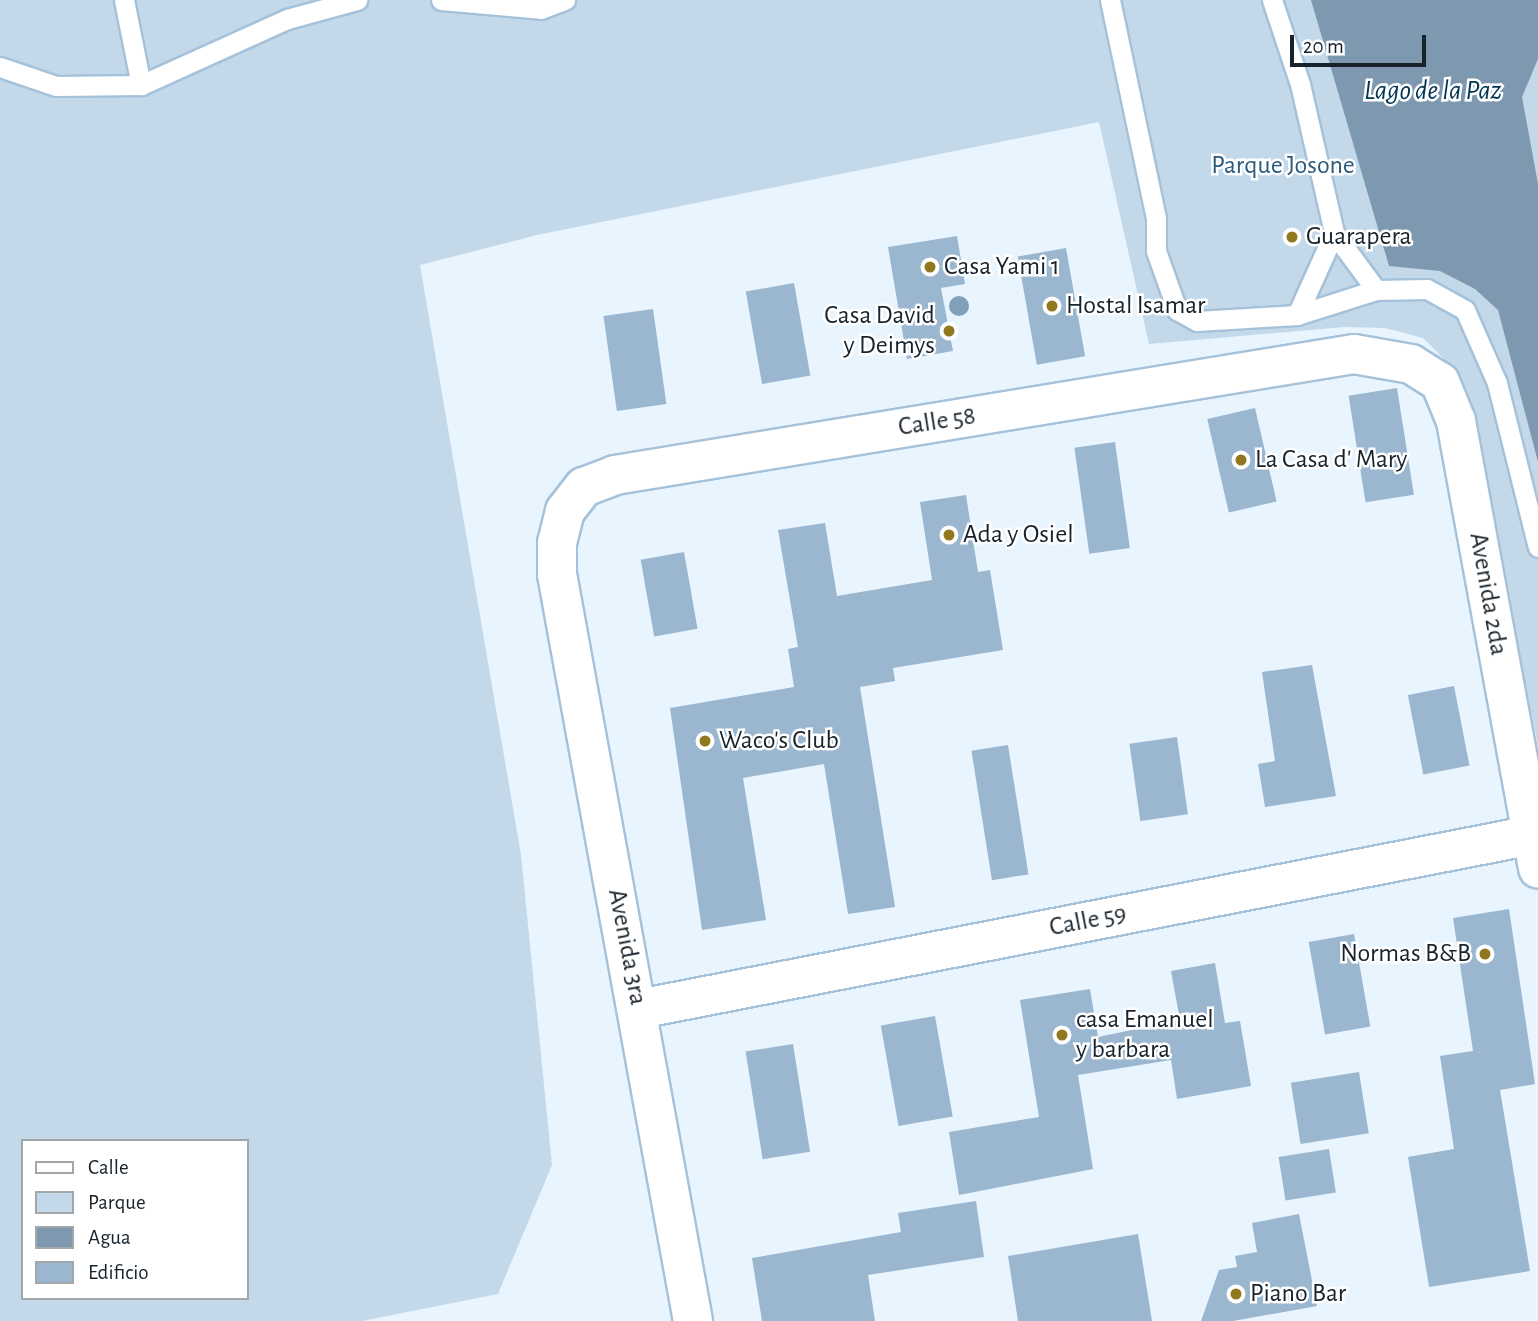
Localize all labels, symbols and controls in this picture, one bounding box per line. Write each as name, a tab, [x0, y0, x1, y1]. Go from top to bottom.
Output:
scale bar	[1293, 21, 1430, 65]
text: 20 m	[1303, 36, 1344, 57]
water label: Lago de la Paz	[1364, 74, 1502, 108]
park label: Parque Josone	[1211, 150, 1355, 182]
place label: Guarapera	[1306, 221, 1412, 253]
marker: Guarapera	[1284, 229, 1300, 245]
place label: Casa Yami 1	[944, 251, 1060, 283]
marker: Casa Yami 1	[922, 259, 938, 275]
place label: Hostal Isamar	[1066, 290, 1205, 322]
marker: Hostal Isamar	[1044, 298, 1060, 314]
place label: Casa David y Deimys	[824, 300, 935, 362]
marker: Casa David y Deimys	[941, 323, 957, 339]
street label: Calle 58	[896, 401, 978, 443]
place label: La Casa d' Mary	[1255, 444, 1407, 476]
marker: La Casa d' Mary	[1233, 452, 1249, 468]
place label: Ada y Osiel	[963, 519, 1074, 551]
marker: Ada y Osiel	[941, 527, 957, 543]
street label: Avenida 2da	[1462, 530, 1514, 658]
place label: Waco's Club	[719, 725, 839, 757]
marker: Waco's Club	[697, 733, 713, 749]
street label: Avenida 3ra	[600, 886, 654, 1008]
street label: Calle 59	[1047, 898, 1129, 944]
place label: Normas B&B	[1340, 938, 1471, 970]
marker: Normas B&B	[1477, 946, 1493, 962]
place label: casa Emanuel y barbara	[1076, 1004, 1214, 1066]
marker: casa Emanuel y barbara	[1054, 1027, 1070, 1043]
legend	[21, 1139, 248, 1300]
text: Calle	[88, 1157, 129, 1178]
text: Parque	[88, 1192, 146, 1213]
text: Agua	[88, 1227, 131, 1248]
text: Edificio	[88, 1262, 149, 1283]
place label: Piano Bar	[1250, 1278, 1346, 1310]
marker: Piano Bar	[1228, 1286, 1244, 1302]

